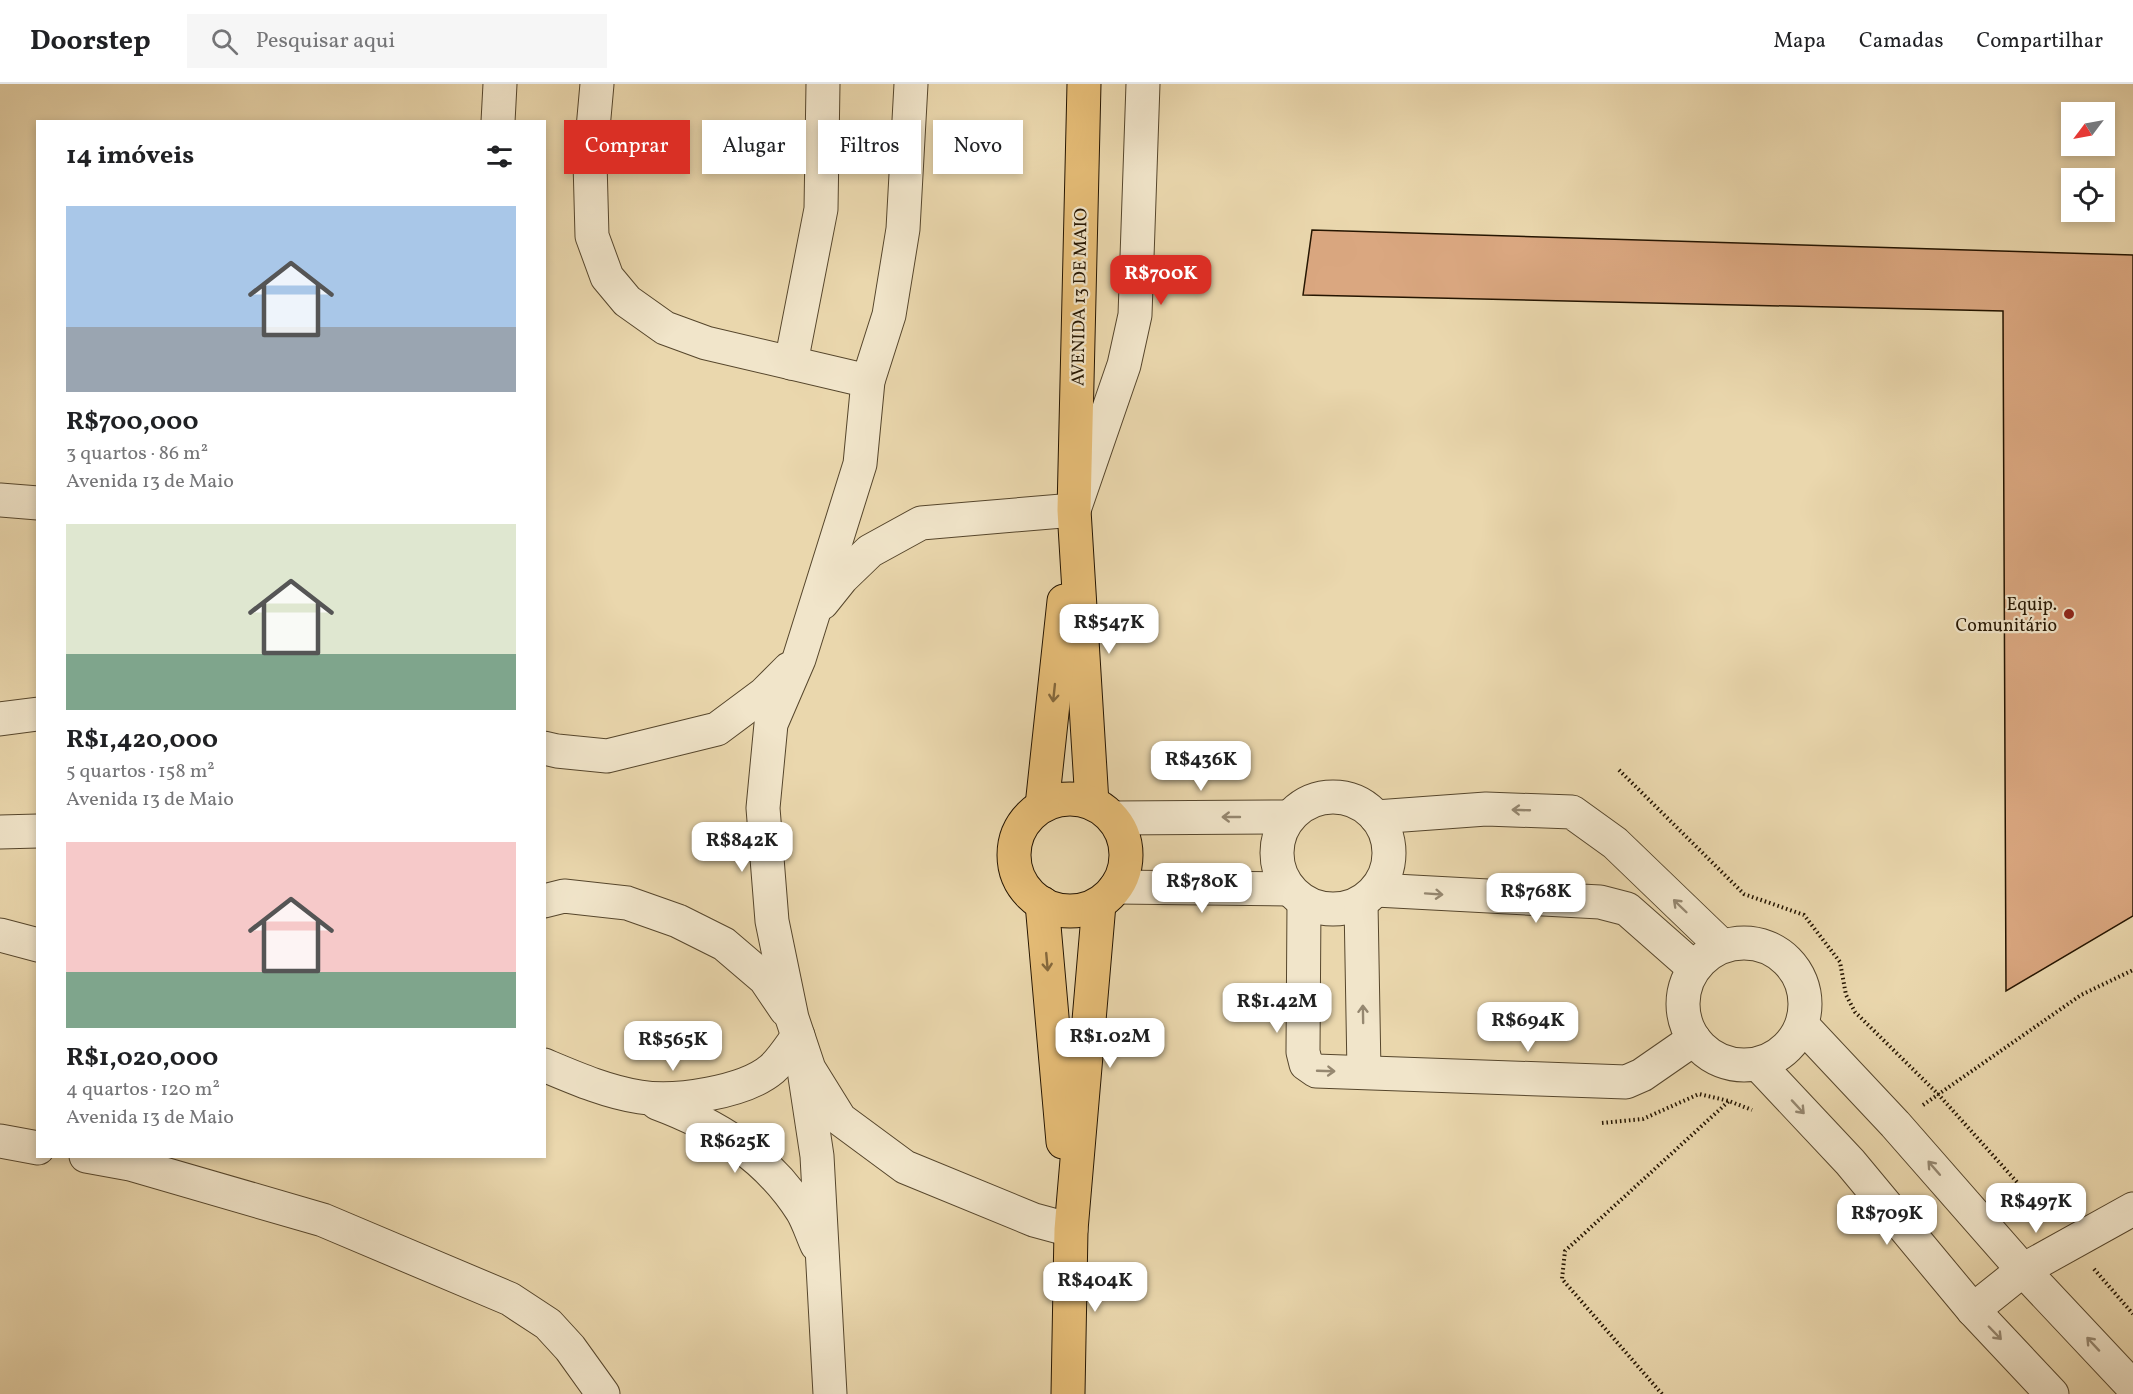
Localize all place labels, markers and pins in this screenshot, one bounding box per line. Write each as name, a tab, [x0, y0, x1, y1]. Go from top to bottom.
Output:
pin: R$700K	[1112, 255, 1210, 306]
place label: Equip. Comunitário	[1956, 593, 2057, 639]
pin: R$547K	[1060, 604, 1158, 655]
marker: Equip. Comunitário	[2062, 607, 2076, 621]
pin: R$436K	[1152, 741, 1250, 792]
pin: R$842K	[693, 822, 791, 873]
pin: R$780K	[1153, 863, 1251, 914]
pin: R$768K	[1487, 873, 1585, 924]
pin: R$1.42M	[1222, 983, 1332, 1034]
pin: R$694K	[1479, 1002, 1577, 1053]
pin: R$1.02M	[1055, 1018, 1165, 1069]
pin: R$565K	[624, 1021, 722, 1072]
pin: R$625K	[686, 1123, 784, 1174]
pin: R$497K	[1987, 1183, 2085, 1234]
pin: R$709K	[1838, 1195, 1936, 1246]
pin: R$404K	[1046, 1262, 1144, 1313]

